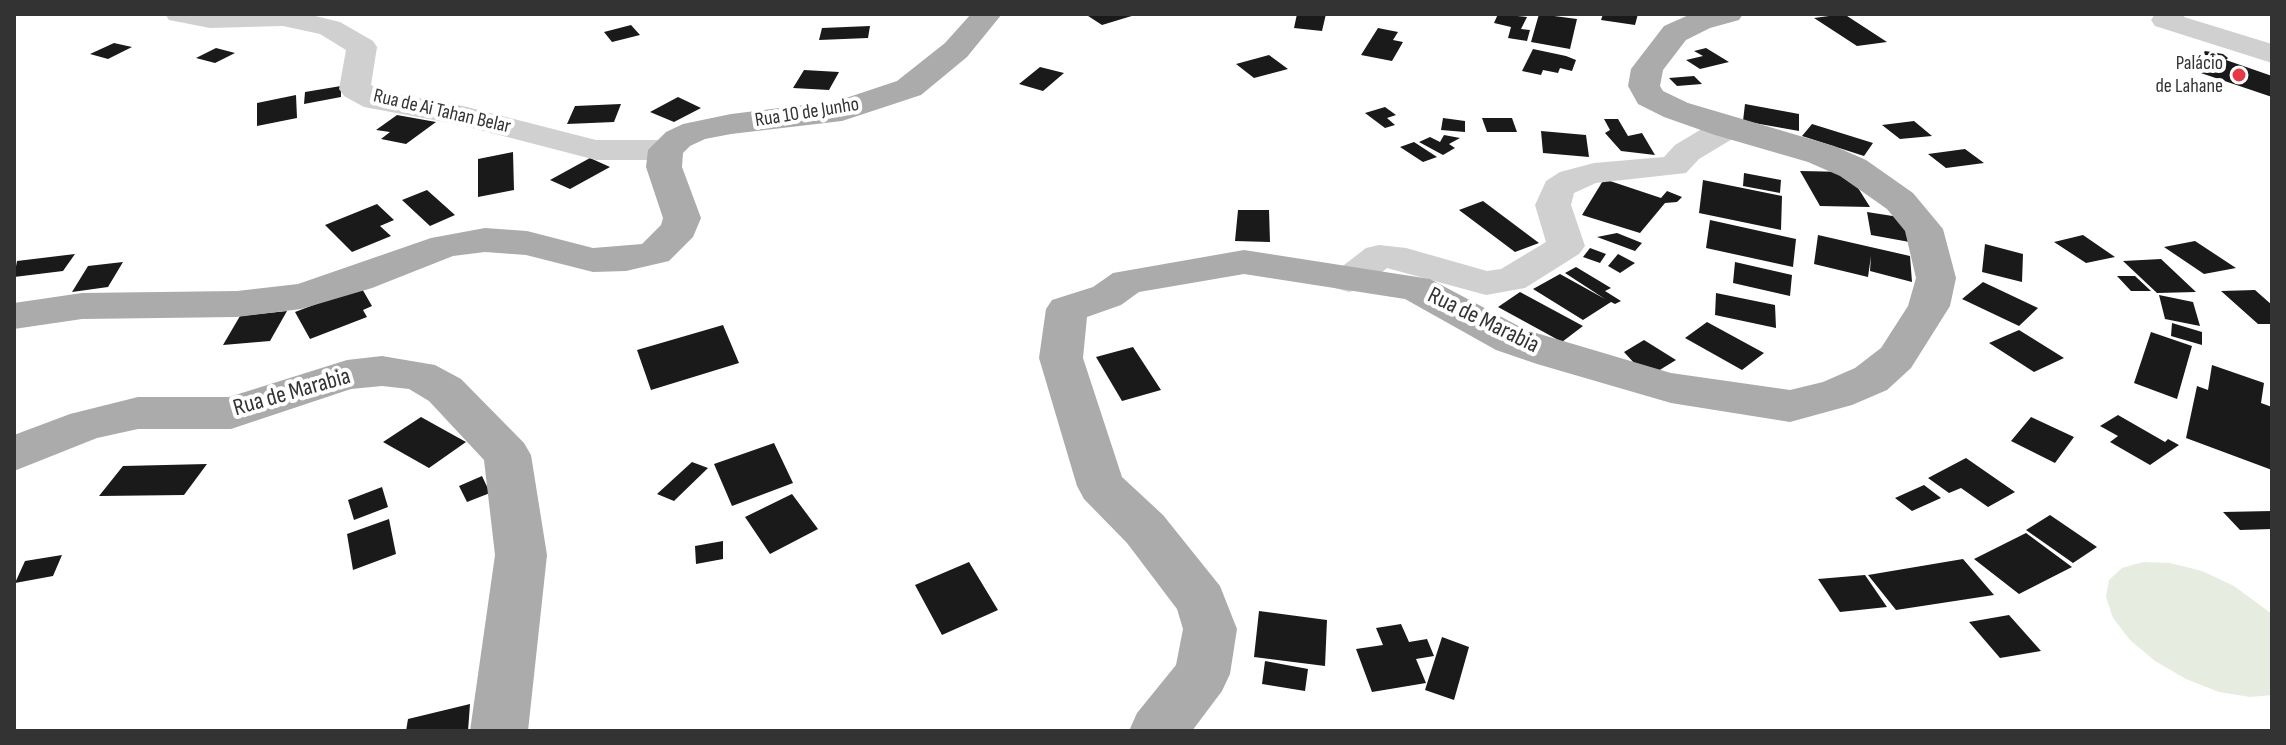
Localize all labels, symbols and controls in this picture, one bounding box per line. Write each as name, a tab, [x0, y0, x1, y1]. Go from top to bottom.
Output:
place label: Palácio de Lahane	[2155, 52, 2223, 99]
marker: Palácio de Lahane	[2230, 66, 2248, 84]
street label: Rua de Ai Tahan Belar	[371, 85, 513, 139]
street label: Rua 10 de Junho	[753, 93, 861, 133]
street label: Rua de Marabia	[1423, 282, 1543, 360]
street label: Rua de Marabia	[230, 363, 354, 423]

